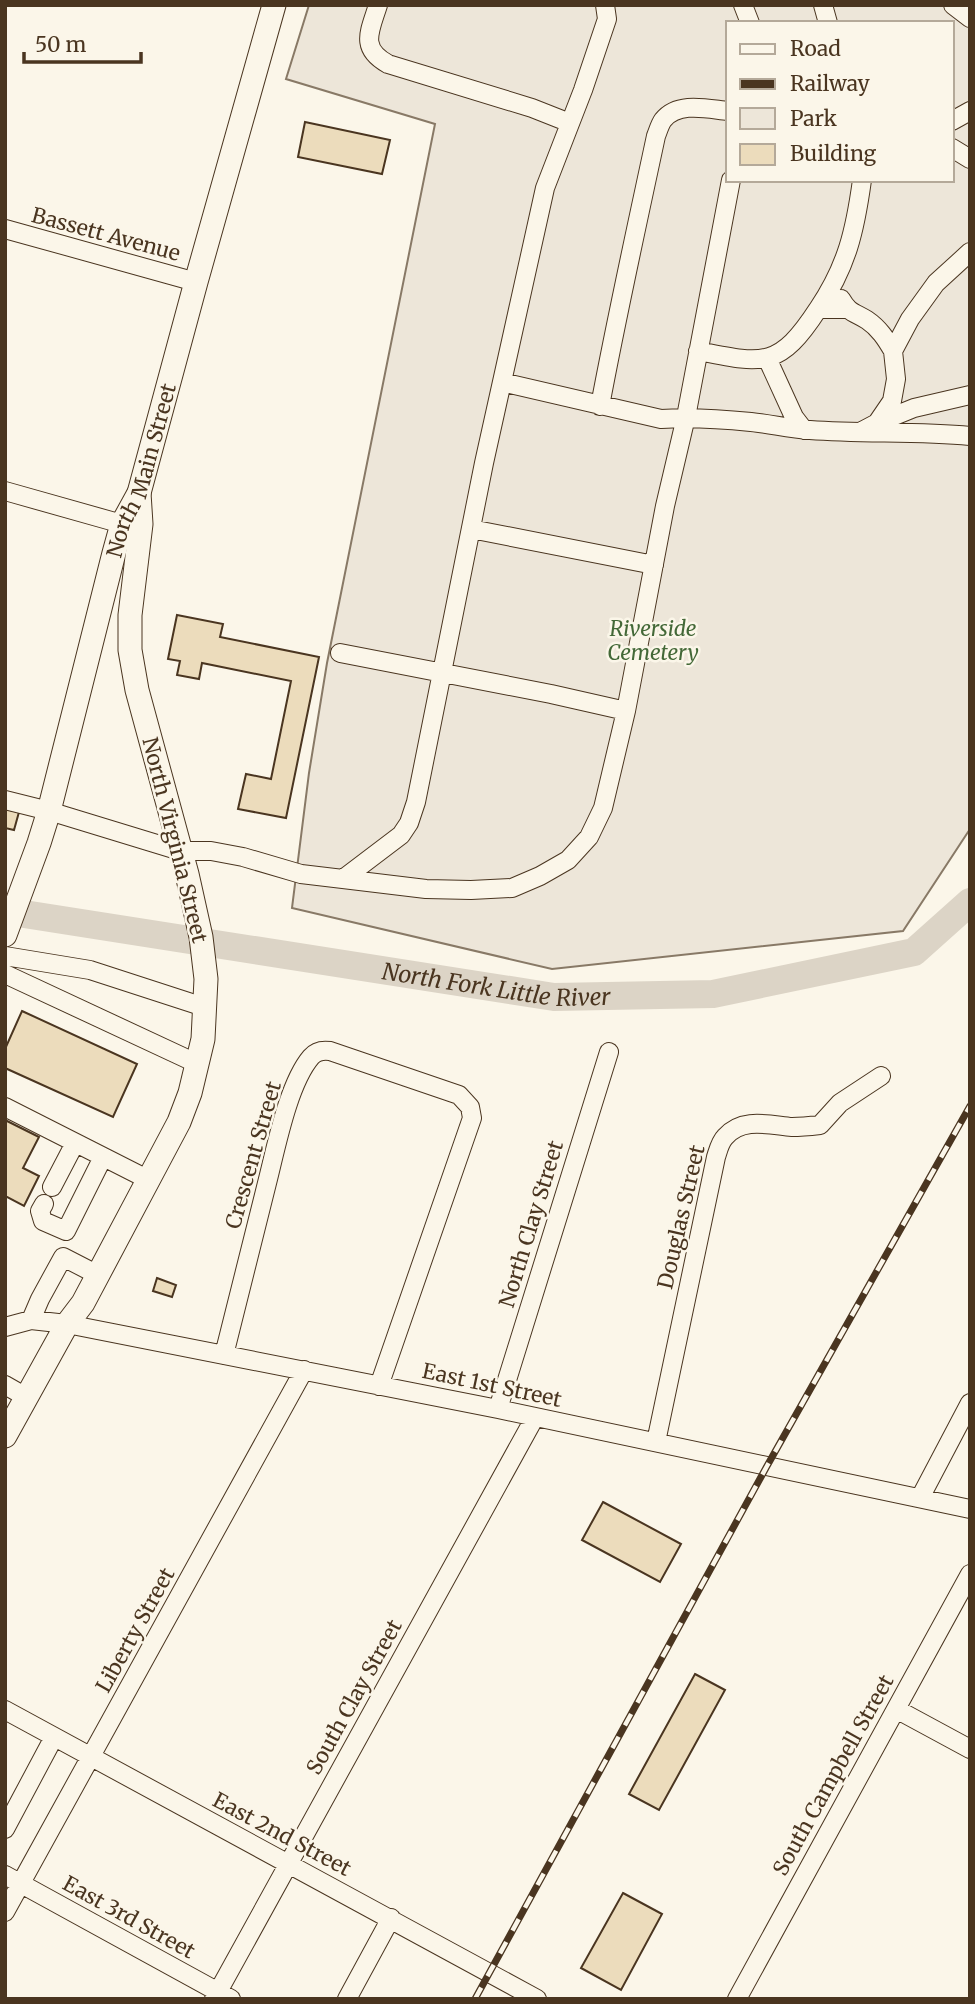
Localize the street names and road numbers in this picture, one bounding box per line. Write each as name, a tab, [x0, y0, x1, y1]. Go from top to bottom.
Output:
street label: Bassett Avenue	[29, 201, 183, 267]
street label: North Main Street	[100, 380, 182, 560]
street label: North Virginia Street	[136, 734, 214, 946]
street label: Crescent Street	[219, 1078, 287, 1232]
street label: North Clay Street	[493, 1137, 569, 1311]
street label: Douglas Street	[651, 1142, 711, 1292]
street label: East 1st Street	[420, 1357, 564, 1413]
street label: Liberty Street	[90, 1563, 180, 1697]
street label: South Clay Street	[300, 1615, 408, 1779]
street label: South Campbell Street	[767, 1670, 899, 1880]
street label: East 2nd Street	[208, 1786, 356, 1882]
street label: East 3rd Street	[58, 1870, 200, 1964]

